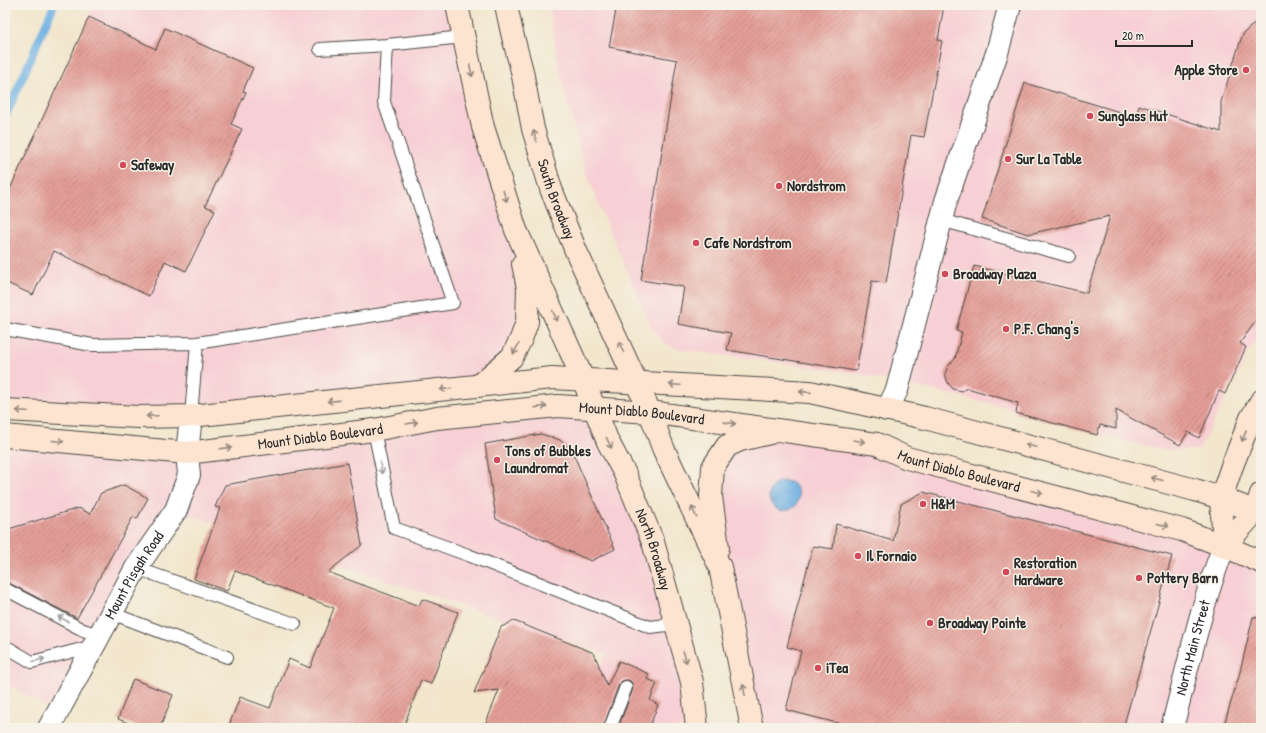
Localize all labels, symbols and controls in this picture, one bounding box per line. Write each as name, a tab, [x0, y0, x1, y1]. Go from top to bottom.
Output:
scale bar	[1116, 22, 1192, 48]
text: 20 m	[1122, 27, 1144, 44]
place label: Apple Store	[1175, 59, 1238, 81]
one-way arrow	[467, 64, 475, 77]
marker: Apple Store	[1241, 65, 1251, 75]
place label: Sunglass Hut	[1098, 105, 1168, 127]
marker: Sunglass Hut	[1085, 111, 1095, 121]
one-way arrow	[531, 130, 538, 143]
place label: Sur La Table	[1016, 148, 1082, 169]
place label: Safeway	[131, 154, 175, 176]
marker: Sur La Table	[1003, 154, 1013, 164]
street label: South Broadway	[533, 156, 581, 242]
marker: Safeway	[118, 160, 128, 170]
place label: Nordstrom	[787, 175, 846, 196]
marker: Nordstrom	[774, 181, 784, 191]
one-way arrow	[502, 189, 509, 202]
place label: Cafe Nordstrom	[704, 232, 792, 253]
marker: Cafe Nordstrom	[691, 238, 701, 248]
place label: Broadway Plaza	[953, 263, 1036, 285]
marker: Broadway Plaza	[940, 269, 950, 279]
one-way arrow	[552, 309, 559, 321]
place label: P.F. Chang's	[1014, 318, 1079, 340]
marker: P.F. Chang's	[1001, 324, 1011, 334]
one-way arrow	[617, 341, 624, 353]
one-way arrow	[512, 343, 519, 355]
one-way arrow	[669, 381, 682, 388]
one-way arrow	[440, 385, 453, 393]
one-way arrow	[799, 388, 812, 395]
street label: Mount Diablo Boulevard	[579, 396, 706, 430]
one-way arrow	[327, 397, 340, 405]
one-way arrow	[534, 404, 547, 411]
one-way arrow	[16, 407, 29, 415]
one-way arrow	[146, 413, 159, 420]
street label: Mount Diablo Boulevard	[256, 418, 385, 454]
one-way arrow	[405, 418, 418, 426]
one-way arrow	[723, 419, 736, 427]
one-way arrow	[1239, 429, 1247, 441]
one-way arrow	[51, 437, 64, 445]
one-way arrow	[606, 437, 613, 449]
one-way arrow	[852, 437, 865, 445]
place label: Tons of Bubbles Laundromat	[504, 440, 591, 478]
one-way arrow	[1025, 442, 1038, 449]
one-way arrow	[219, 444, 232, 452]
street label: Mount Diablo Boulevard	[894, 444, 1023, 497]
marker: Tons of Bubbles Laundromat	[492, 455, 502, 465]
one-way arrow	[377, 461, 385, 474]
one-way arrow	[1151, 475, 1164, 483]
one-way arrow	[1030, 488, 1043, 496]
place label: H&M	[931, 493, 955, 514]
marker: H&M	[918, 499, 928, 509]
street label: North Broadway	[630, 505, 677, 593]
one-way arrow	[690, 506, 697, 518]
one-way arrow	[1156, 521, 1169, 529]
street label: Mount Pisgah Road	[99, 526, 169, 623]
place label: Il Fornaio	[866, 545, 916, 566]
marker: Il Fornaio	[853, 551, 863, 561]
place label: Restoration Hardware	[1014, 552, 1077, 590]
marker: Restoration Hardware	[1001, 567, 1011, 577]
place label: Pottery Barn	[1147, 567, 1218, 589]
marker: Pottery Barn	[1134, 573, 1144, 583]
street label: North Main Street	[1170, 596, 1215, 698]
place label: Broadway Pointe	[938, 612, 1026, 634]
one-way arrow	[57, 615, 69, 623]
marker: Broadway Pointe	[925, 618, 935, 628]
one-way arrow	[682, 651, 689, 664]
one-way arrow	[32, 656, 45, 664]
place label: iTea	[826, 657, 848, 678]
marker: iTea	[813, 663, 823, 673]
one-way arrow	[740, 684, 748, 697]

